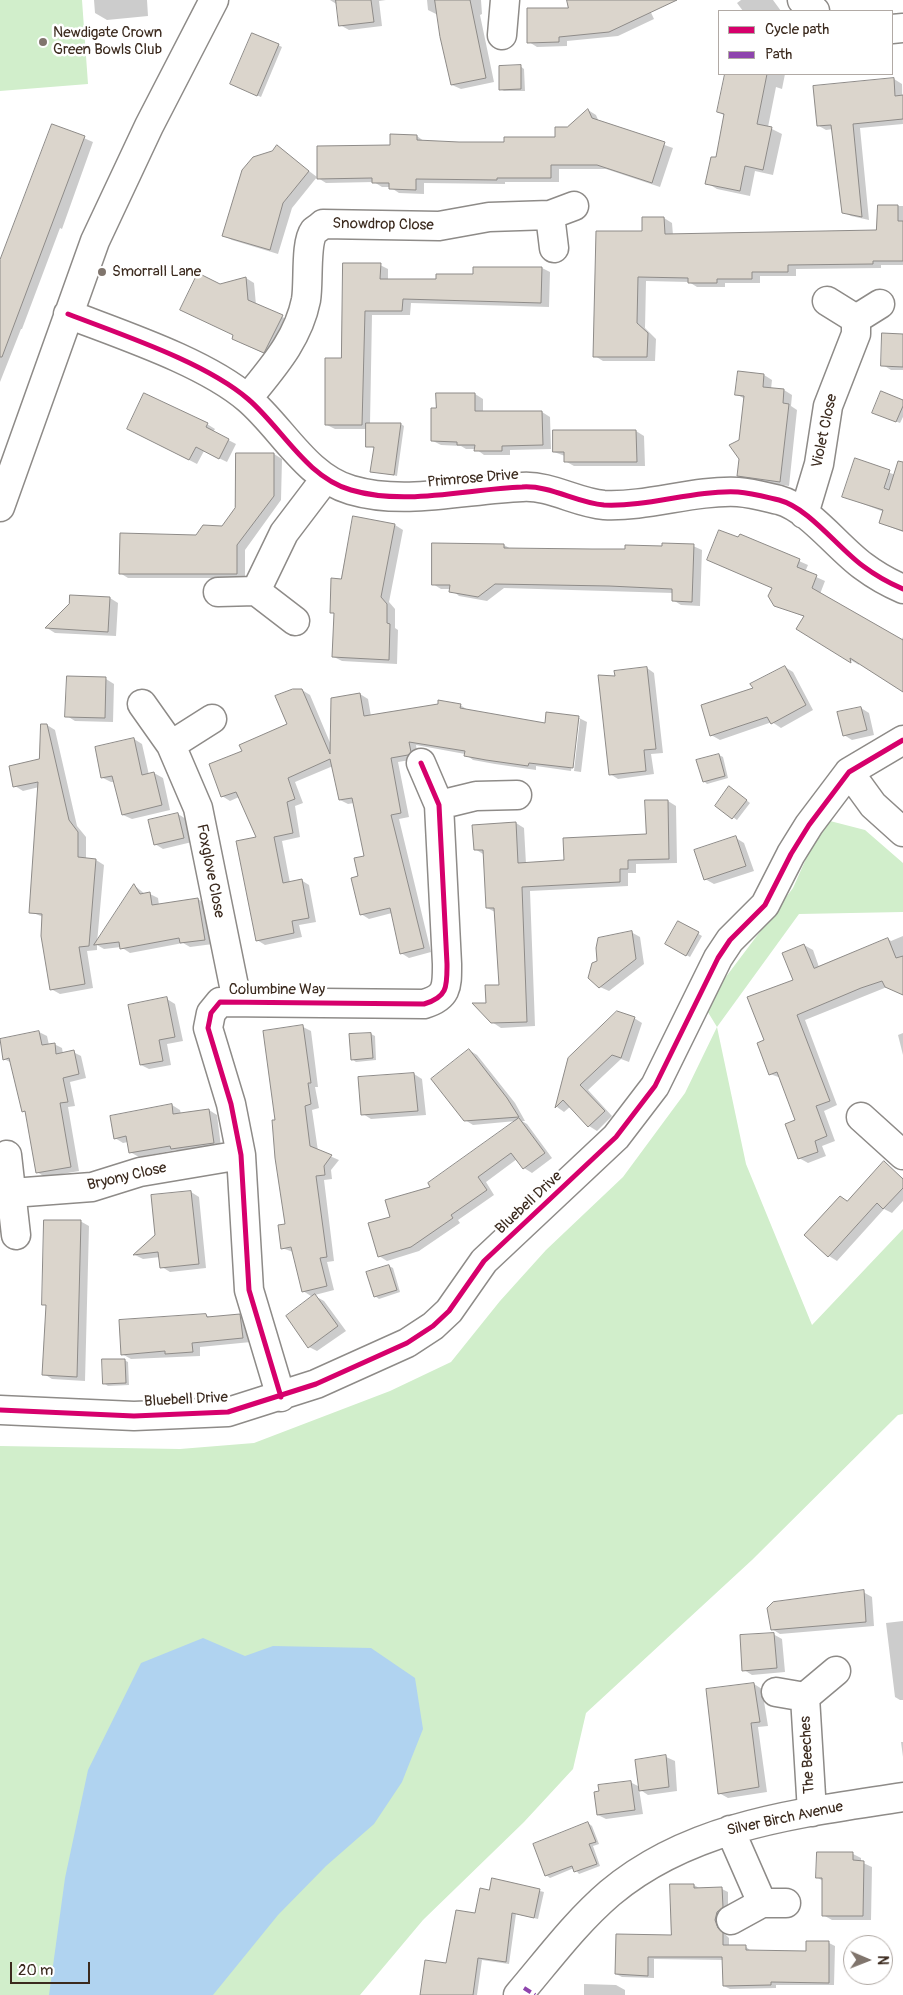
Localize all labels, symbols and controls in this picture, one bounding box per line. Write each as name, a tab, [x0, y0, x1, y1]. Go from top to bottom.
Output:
legend	[718, 10, 893, 75]
text: Cycle path	[765, 20, 829, 39]
place label: Newdigate Crown Green Bowls Club	[53, 24, 162, 59]
marker: Newdigate Crown Green Bowls Club	[37, 36, 49, 48]
text: Path	[765, 45, 792, 64]
street label: Snowdrop Close	[332, 215, 434, 235]
place label: Smorrall Lane	[112, 263, 201, 281]
marker: Smorrall Lane	[96, 266, 108, 278]
street label: Violet Close	[808, 392, 842, 470]
street label: Primrose Drive	[427, 466, 519, 492]
street label: Foxglove Close	[192, 823, 228, 919]
street label: Columbine Way	[229, 981, 325, 999]
street label: Bryony Close	[86, 1159, 168, 1195]
street label: Bluebell Drive	[492, 1168, 566, 1238]
street label: Bluebell Drive	[143, 1389, 229, 1411]
street label: The Beeches	[797, 1716, 819, 1794]
street label: Silver Birch Avenue	[725, 1798, 845, 1840]
north arrow	[843, 1935, 893, 1985]
scale bar	[12, 1952, 92, 1984]
text: N	[874, 1955, 891, 1965]
text: 20 m	[18, 1961, 53, 1980]

